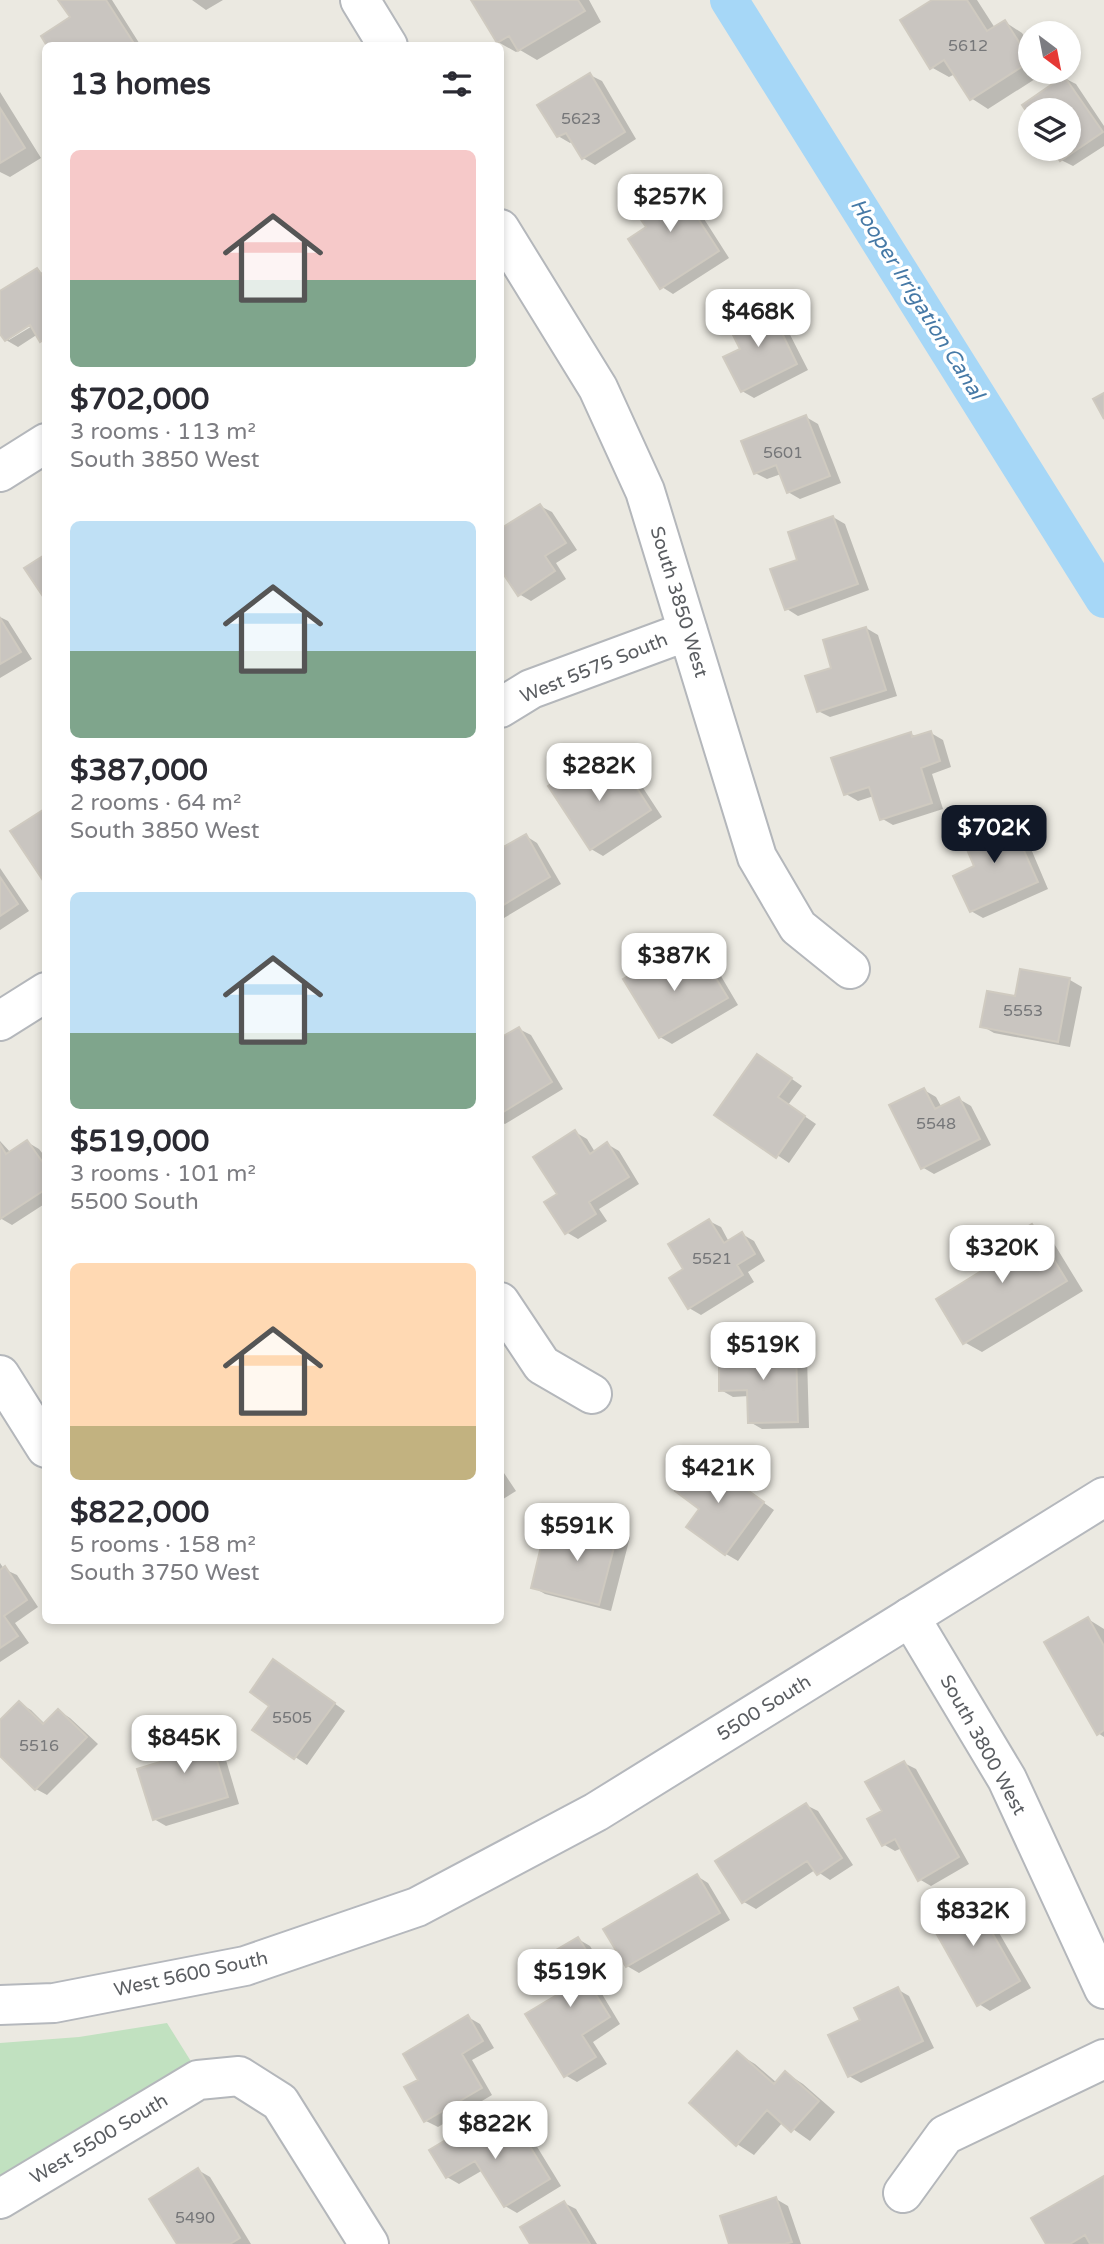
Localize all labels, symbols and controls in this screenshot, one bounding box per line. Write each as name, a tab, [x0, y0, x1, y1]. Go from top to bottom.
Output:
north arrow	[1018, 21, 1082, 84]
map controls	[1018, 21, 1081, 161]
house number: 5612	[948, 36, 988, 56]
icon: filters	[438, 65, 476, 103]
text: 13 homes	[70, 66, 211, 103]
button: layers	[1018, 98, 1081, 161]
house number: 5623	[561, 109, 601, 129]
pin: $257K	[621, 174, 719, 234]
text: $257K	[634, 183, 706, 211]
water label: Hooper Irrigation Canal	[845, 194, 991, 406]
icon: home	[210, 195, 336, 321]
pin: $468K	[709, 290, 807, 349]
text: $468K	[722, 298, 794, 326]
text: $702,000	[70, 381, 209, 418]
text: 3 rooms · 113 m²	[70, 418, 256, 446]
house number: 5601	[763, 443, 803, 463]
text: South 3850 West	[70, 446, 260, 474]
street label: South 3850 West	[646, 524, 712, 680]
icon: home	[210, 566, 336, 692]
street label: West 5575 South	[517, 628, 671, 708]
pin: $282K	[550, 744, 648, 803]
text: $387,000	[70, 752, 208, 789]
text: $282K	[563, 752, 635, 780]
text: 2 rooms · 64 m²	[70, 789, 241, 817]
pin: $702K	[945, 806, 1043, 865]
text: $702K	[958, 814, 1030, 842]
text: South 3850 West	[70, 817, 260, 845]
pin: $387K	[625, 934, 723, 993]
icon: home	[210, 937, 336, 1063]
text: $387K	[638, 942, 710, 970]
house number: 5553	[1003, 1001, 1043, 1021]
house number: 5548	[916, 1114, 956, 1134]
text: $519,000	[70, 1123, 209, 1160]
text: 3 rooms · 101 m²	[70, 1160, 256, 1188]
text: 5500 South	[70, 1188, 199, 1216]
pin: $320K	[953, 1226, 1051, 1285]
text: $320K	[966, 1234, 1038, 1262]
house number: 5521	[692, 1249, 732, 1269]
icon: home	[210, 1308, 336, 1434]
pin: $519K	[714, 1322, 812, 1382]
text: $519K	[727, 1331, 799, 1359]
pin: $421K	[669, 1446, 767, 1505]
text: $421K	[682, 1454, 754, 1482]
text: $822,000	[70, 1494, 209, 1531]
pin: $591K	[528, 1504, 626, 1563]
text: $591K	[541, 1512, 613, 1540]
text: 5 rooms · 158 m²	[70, 1531, 256, 1559]
text: South 3750 West	[70, 1559, 260, 1587]
street label: 5500 South	[713, 1670, 815, 1746]
street label: South 3800 West	[935, 1671, 1031, 1819]
house number: 5505	[272, 1708, 312, 1728]
pin: $845K	[135, 1716, 233, 1775]
text: $845K	[148, 1724, 220, 1752]
house number: 5516	[19, 1736, 59, 1756]
pin: $832K	[924, 1888, 1022, 1948]
text: $832K	[937, 1897, 1009, 1925]
street label: West 5600 South	[112, 1947, 270, 2001]
pin: $519K	[521, 1950, 619, 2009]
text: $519K	[534, 1958, 606, 1986]
street label: West 5500 South	[26, 2089, 172, 2189]
pin: $822K	[446, 2102, 544, 2161]
text: $822K	[459, 2110, 531, 2138]
house number: 5490	[175, 2208, 215, 2228]

